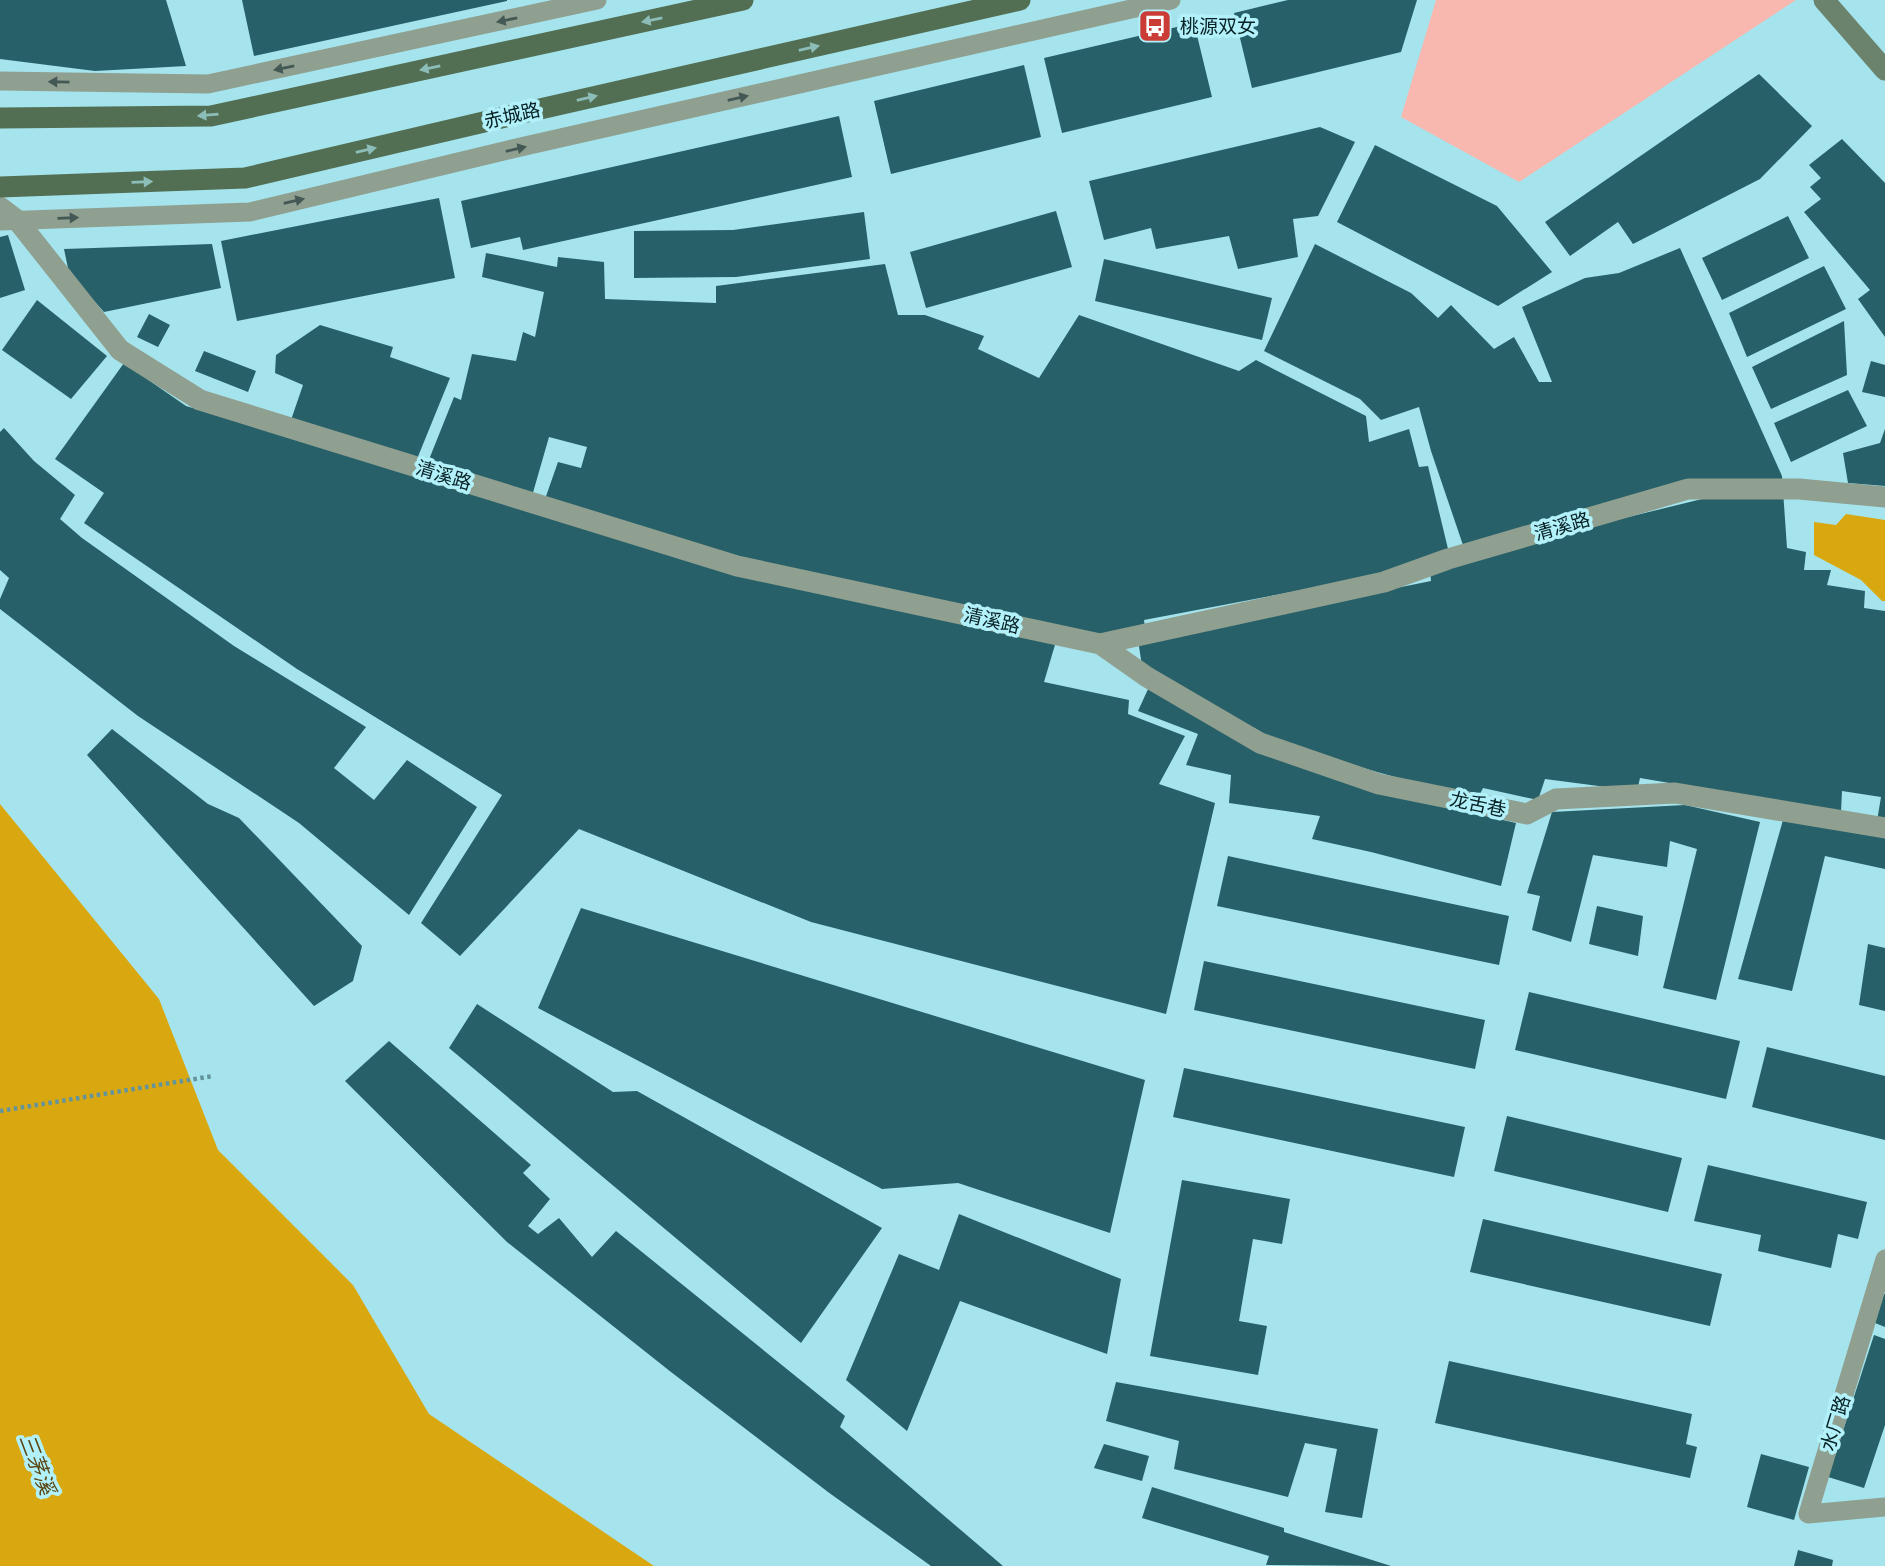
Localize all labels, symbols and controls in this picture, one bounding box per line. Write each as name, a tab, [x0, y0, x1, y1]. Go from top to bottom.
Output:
bus stop icon: 桃源双女	[1136, 7, 1174, 45]
place label: 桃源双女	[1180, 13, 1256, 39]
one-way arrow	[496, 14, 518, 25]
one-way arrow	[641, 14, 663, 25]
one-way arrow	[798, 42, 820, 53]
one-way arrow	[273, 62, 295, 73]
one-way arrow	[419, 63, 441, 74]
one-way arrow	[47, 76, 69, 88]
one-way arrow	[576, 92, 598, 103]
one-way arrow	[727, 92, 749, 103]
street label: 赤城路	[481, 96, 543, 134]
one-way arrow	[196, 110, 218, 121]
one-way arrow	[505, 143, 527, 154]
one-way arrow	[355, 144, 377, 155]
one-way arrow	[131, 177, 153, 188]
one-way arrow	[283, 195, 305, 206]
one-way arrow	[57, 213, 79, 224]
street label: 清溪路	[413, 454, 475, 496]
street label: 清溪路	[1531, 506, 1593, 546]
street label: 清溪路	[961, 601, 1023, 639]
street label: 龙舌巷	[1447, 785, 1509, 823]
street label: 水厂路	[1814, 1392, 1856, 1454]
water label: 三茅溪	[14, 1430, 63, 1500]

